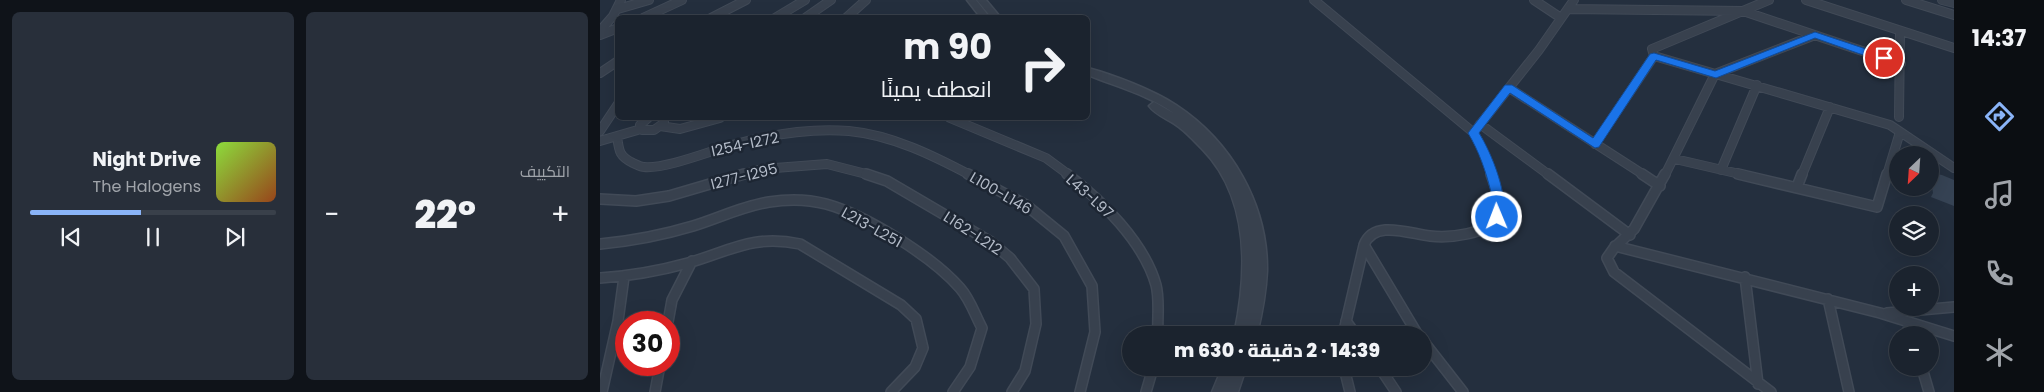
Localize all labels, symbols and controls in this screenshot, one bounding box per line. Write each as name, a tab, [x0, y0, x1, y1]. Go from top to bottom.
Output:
text: 90 m	[903, 22, 992, 71]
text: 14:37	[1972, 23, 2026, 54]
icon: right	[1010, 35, 1075, 100]
pin	[1863, 37, 1905, 79]
icon: arrive	[1870, 44, 1898, 72]
text: انعطف يمينًا	[881, 74, 992, 105]
icon: directions	[1982, 99, 2017, 134]
street label: I254-I272	[709, 127, 781, 161]
text: Night Drive	[93, 146, 201, 173]
north arrow	[1889, 146, 1939, 196]
map controls	[1889, 146, 1939, 376]
street label: I277-I295	[708, 158, 780, 194]
text: التكييف	[520, 160, 570, 183]
street label: L100-L146	[966, 167, 1036, 219]
street label: L43-L97	[1062, 169, 1118, 223]
text: The Halogens	[93, 175, 201, 198]
icon: music	[1982, 177, 2017, 212]
text: 22°	[414, 188, 476, 241]
position arrow	[1470, 190, 1522, 242]
text: −	[324, 195, 339, 234]
text: +	[551, 195, 570, 234]
street label: L213-L251	[838, 202, 906, 252]
street label: L162-L212	[940, 206, 1006, 260]
button: layers	[1889, 206, 1939, 256]
icon: previous	[57, 223, 85, 251]
icon: pause	[139, 223, 167, 251]
icon: next	[221, 223, 249, 251]
icon: phone	[1982, 256, 2017, 291]
button: +	[1889, 266, 1939, 316]
speed limit sign: 30	[615, 311, 680, 376]
button: −	[1889, 326, 1939, 376]
icon: climate	[1982, 335, 2017, 370]
text: 14:39 · 2 دقيقة · 630 m	[1174, 337, 1380, 364]

